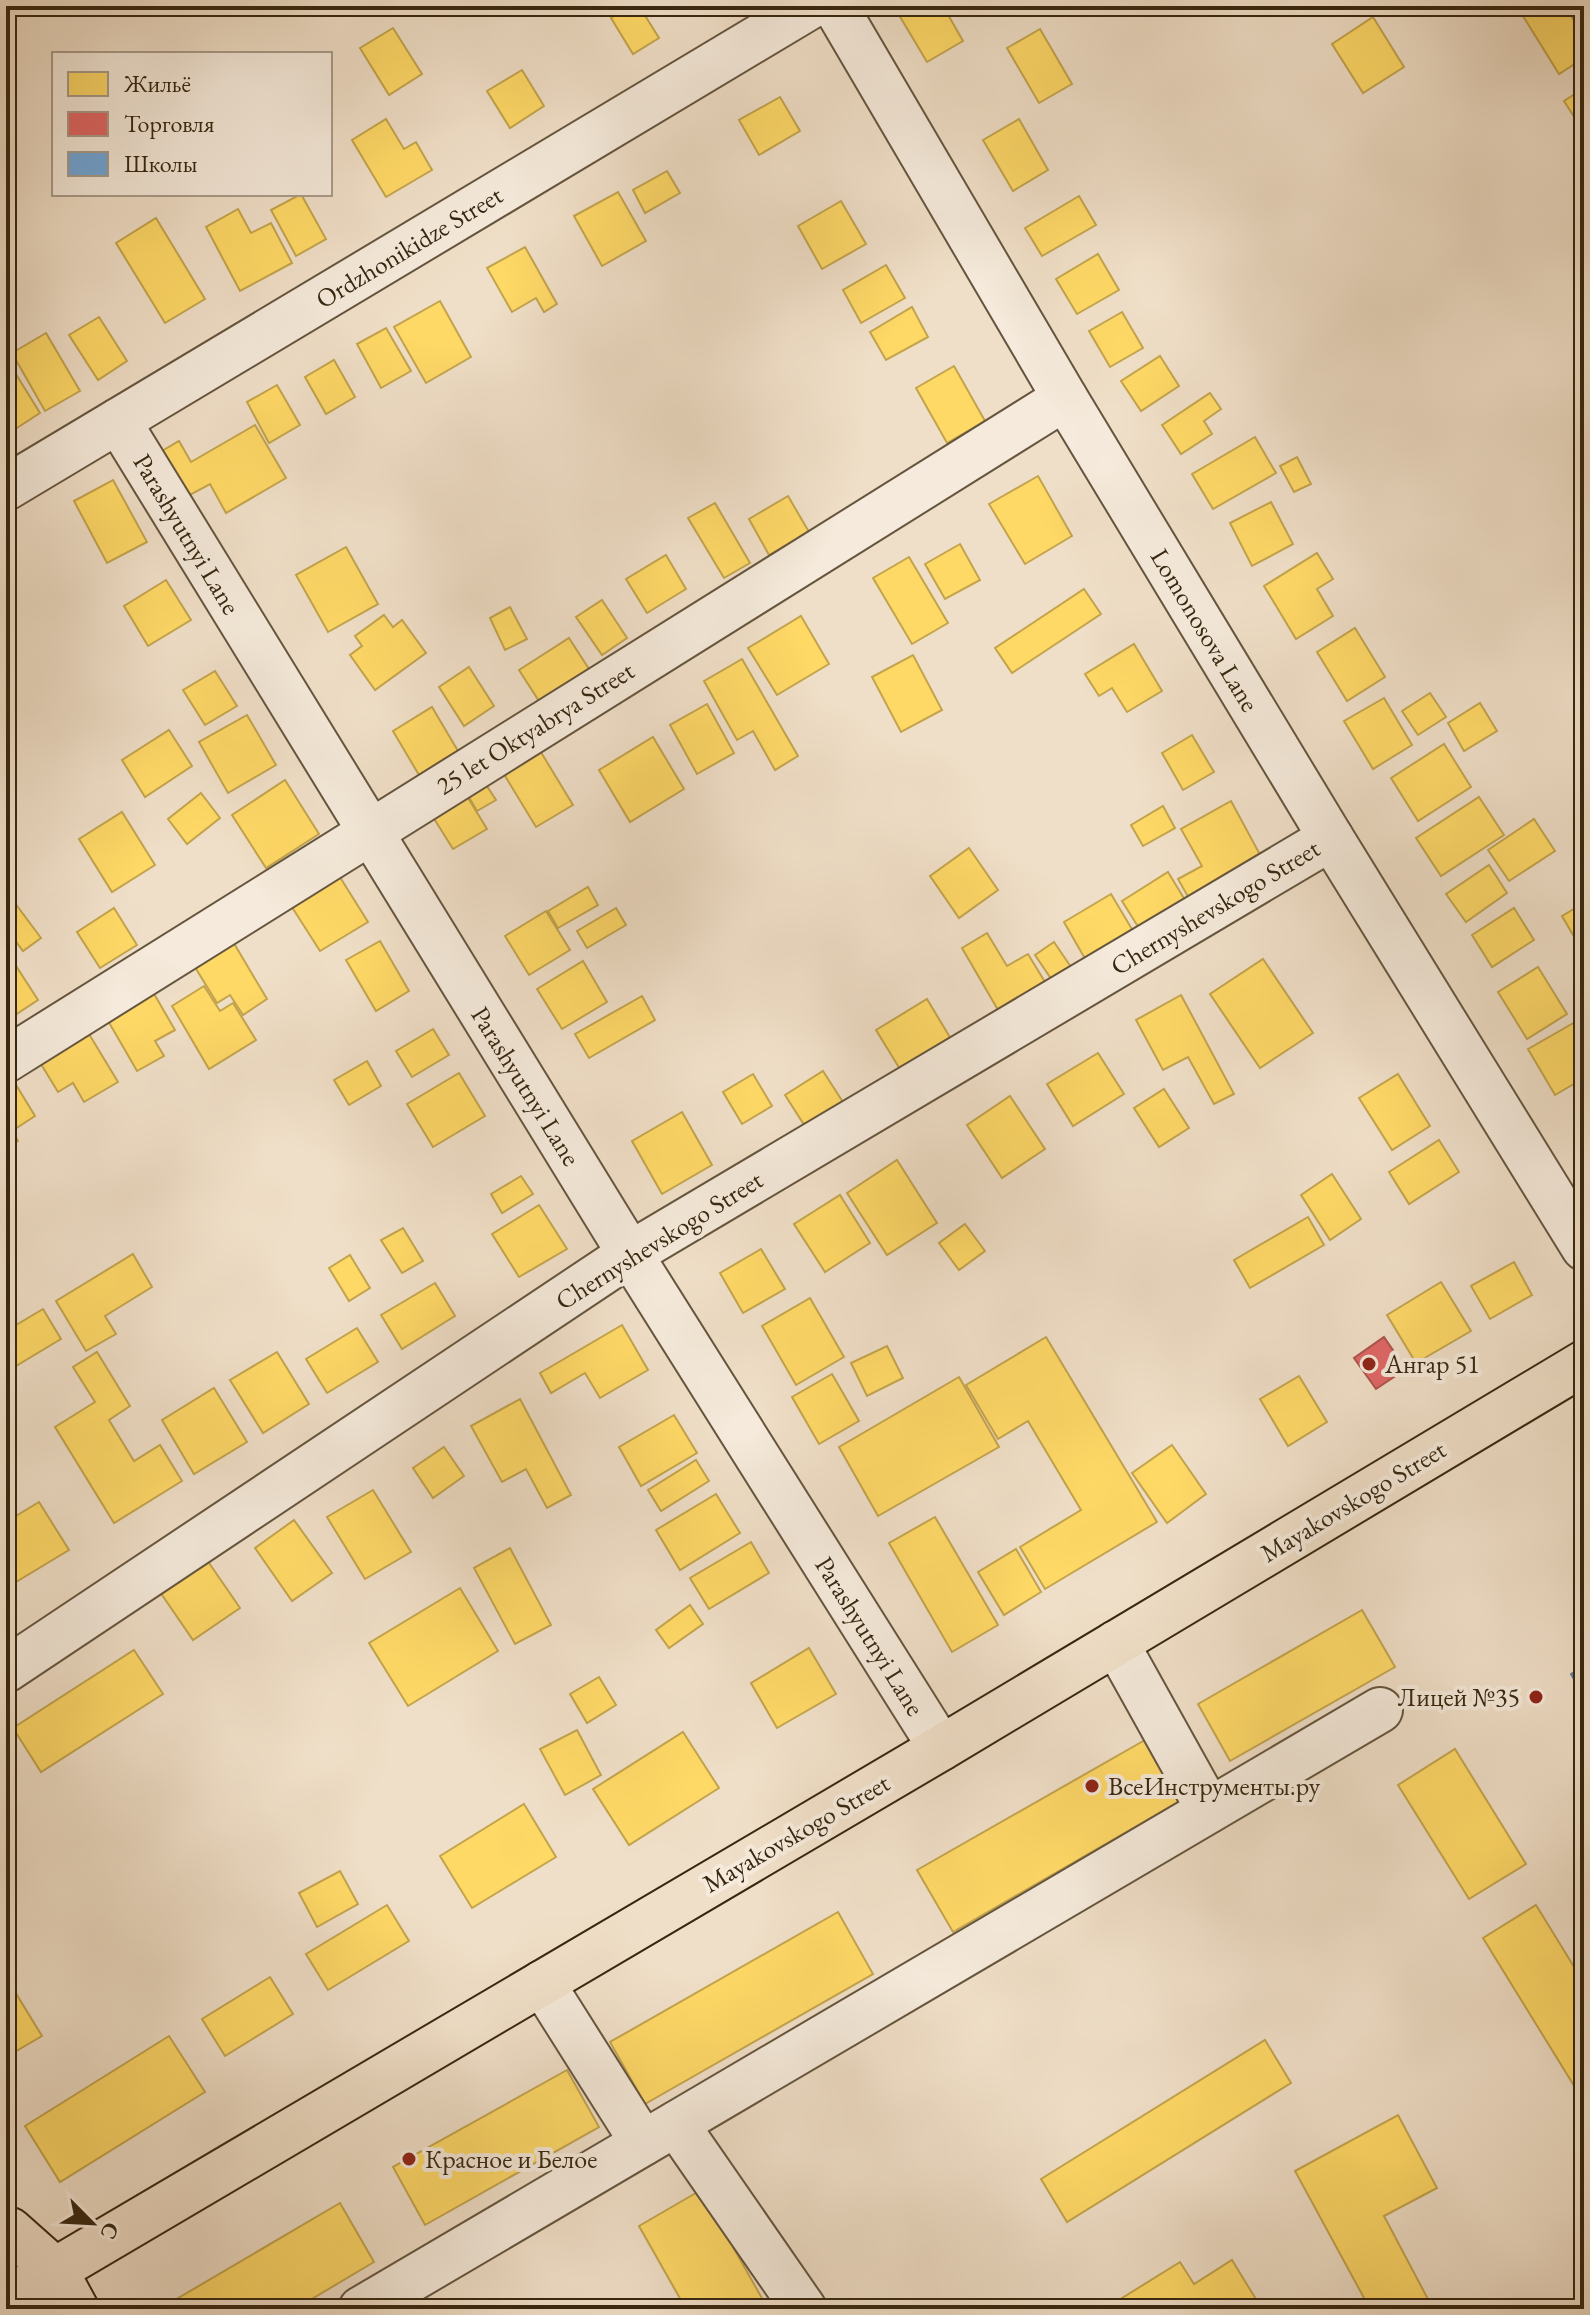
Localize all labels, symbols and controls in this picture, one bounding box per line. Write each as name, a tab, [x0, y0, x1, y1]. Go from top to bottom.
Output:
legend	[52, 52, 332, 196]
text: Жильё	[123, 68, 191, 99]
text: Торговля	[124, 108, 215, 139]
text: Школы	[124, 148, 198, 179]
street label: Ordzhonikidze Street	[309, 178, 509, 316]
street label: Parashyutnyi Lane	[126, 447, 248, 621]
street label: Lomonosova Lane	[1143, 542, 1267, 718]
street label: 25 let Oktyabrya Street	[430, 653, 640, 803]
street label: Chernyshevskogo Street	[1104, 831, 1326, 983]
street label: Parashyutnyi Lane	[463, 1000, 589, 1172]
street label: Chernyshevskogo Street	[549, 1163, 769, 1317]
place label: Ангар 51	[1384, 1347, 1480, 1381]
marker: Ангар 51	[1360, 1355, 1378, 1373]
street label: Mayakovskogo Street	[1254, 1432, 1452, 1570]
street label: Parashyutnyi Lane	[807, 1550, 933, 1722]
place label: Лицей №35	[1398, 1680, 1520, 1714]
marker: Лицей №35	[1527, 1688, 1545, 1706]
street label: Mayakovskogo Street	[696, 1766, 896, 1900]
place label: ВсеИнструменты.ру	[1108, 1769, 1321, 1803]
marker: ВсеИнструменты.ру	[1083, 1777, 1101, 1795]
place label: Красное и Белое	[425, 2142, 597, 2176]
marker: Красное и Белое	[400, 2150, 418, 2168]
north arrow	[52, 2183, 132, 2263]
text: С	[93, 2218, 126, 2244]

